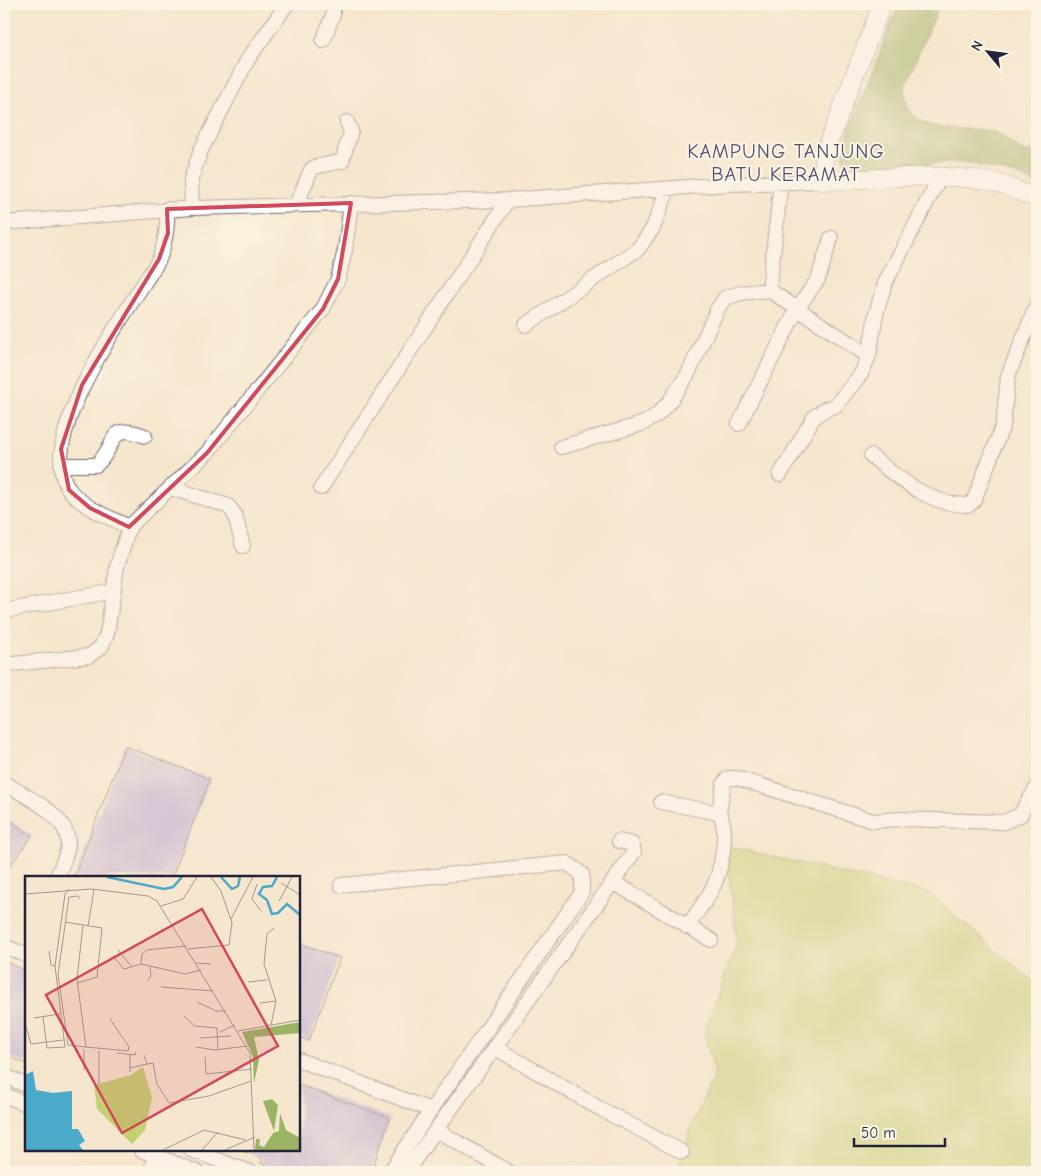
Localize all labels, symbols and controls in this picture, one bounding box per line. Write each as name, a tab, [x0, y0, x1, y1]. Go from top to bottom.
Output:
north arrow	[964, 28, 1014, 78]
text: N	[967, 38, 987, 54]
district label: KAMPUNG TANJUNG BATU KERAMAT	[687, 140, 885, 186]
inset map	[25, 876, 300, 1151]
scale bar	[854, 1116, 945, 1148]
text: 50 m	[861, 1124, 896, 1142]

